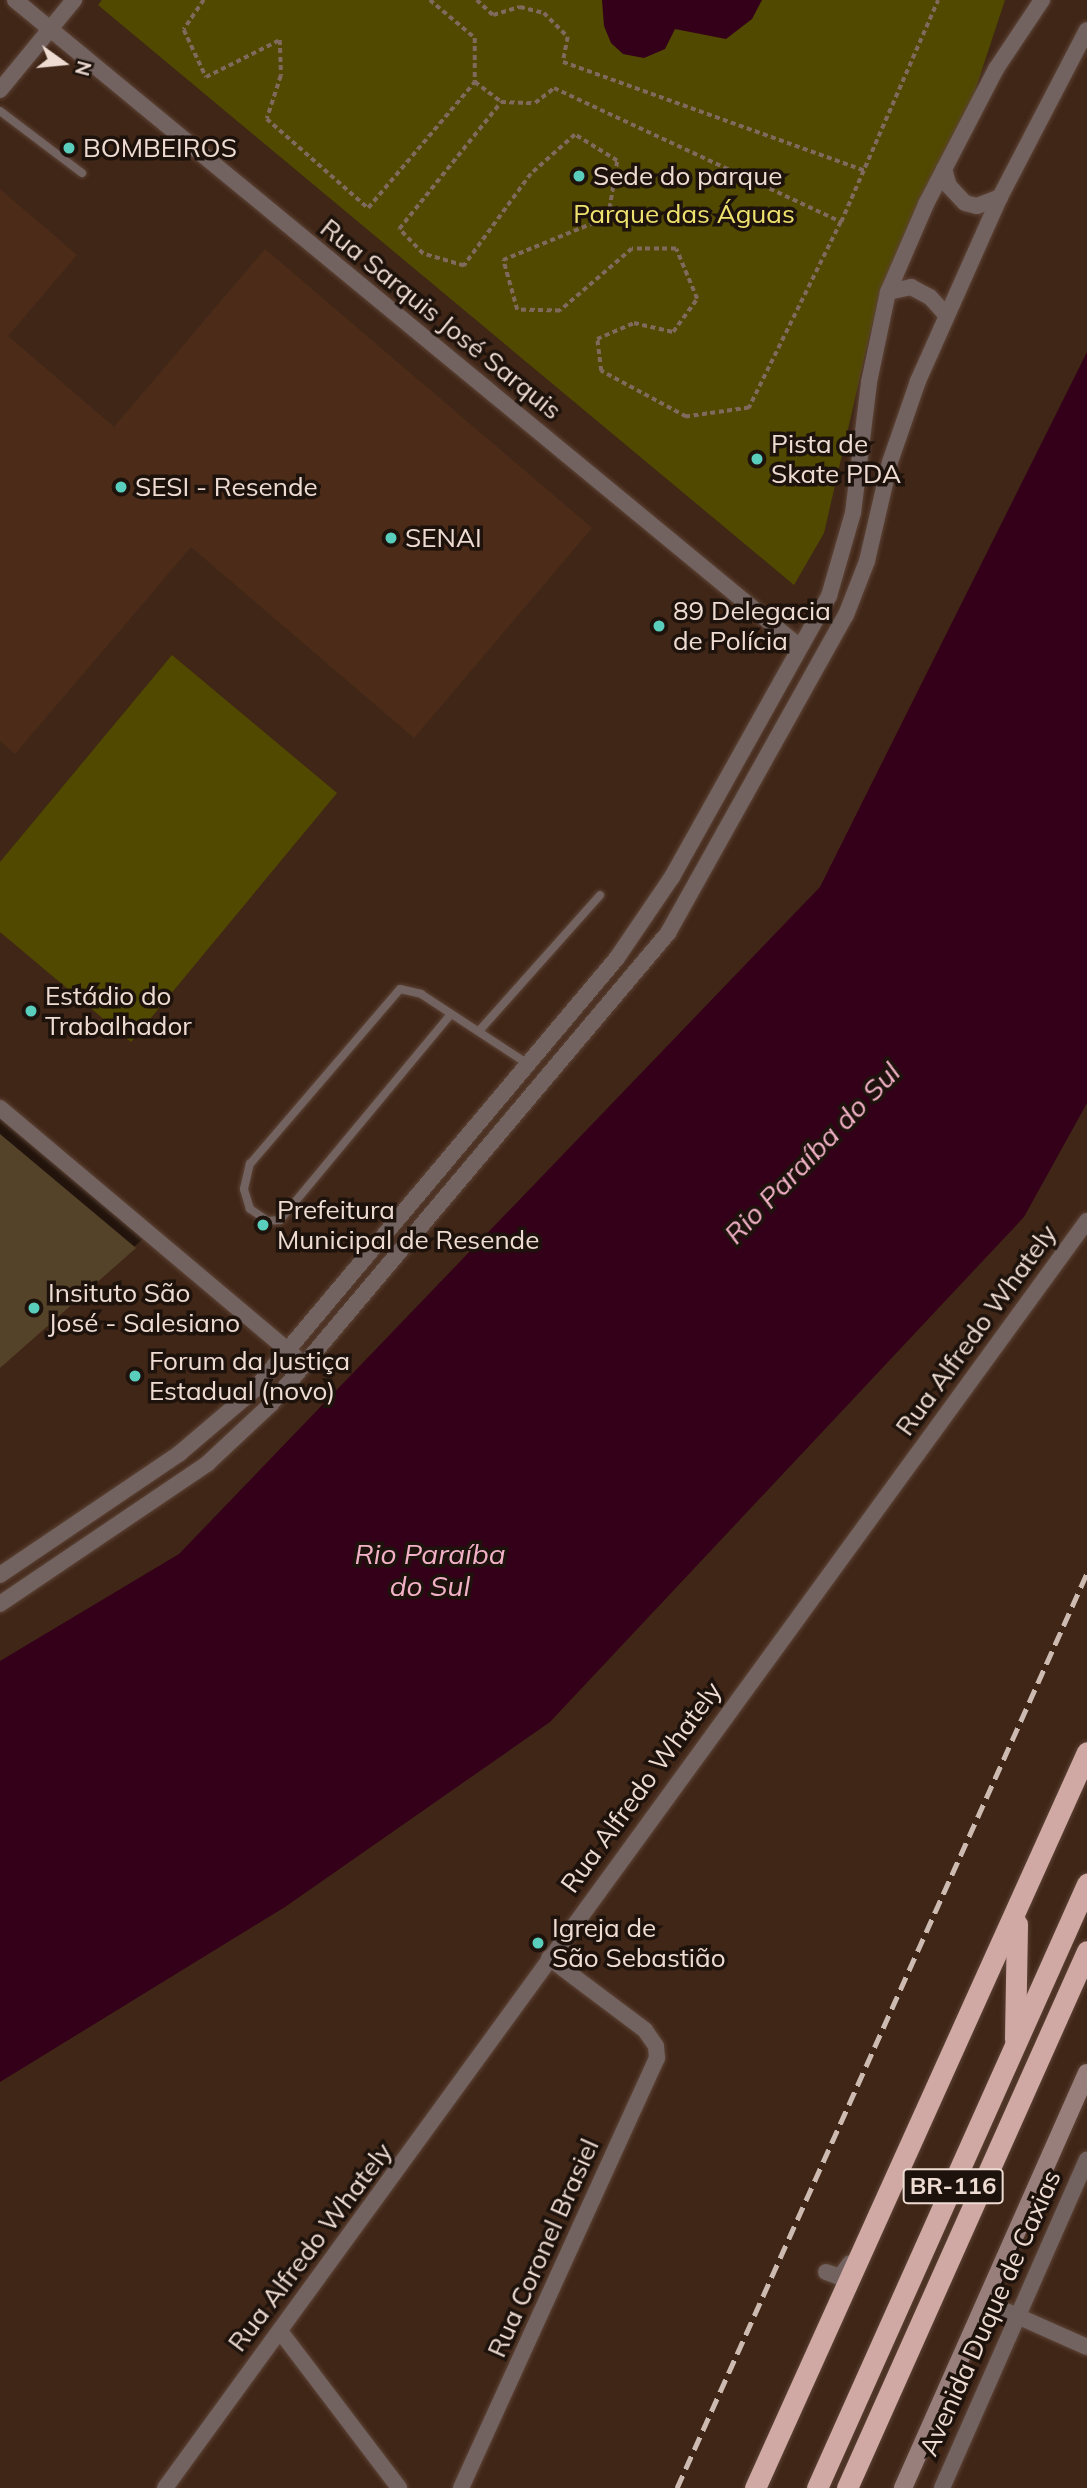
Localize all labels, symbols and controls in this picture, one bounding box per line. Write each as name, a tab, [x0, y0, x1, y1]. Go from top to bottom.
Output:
north arrow	[28, 28, 98, 98]
text: N	[70, 58, 97, 78]
place label: BOMBEIROS	[83, 132, 237, 164]
marker: BOMBEIROS	[61, 140, 77, 156]
place label: Sede do parque	[593, 160, 782, 192]
marker: Sede do parque	[571, 168, 587, 184]
park label: Parque das Águas	[573, 198, 795, 230]
street label: Rua Sarquis José Sarquis	[314, 212, 568, 426]
place label: Pista de Skate PDA	[771, 428, 901, 490]
marker: Pista de Skate PDA	[749, 451, 765, 467]
place label: SESI - Resende	[135, 471, 318, 503]
marker: SESI - Resende	[113, 479, 129, 495]
place label: SENAI	[405, 522, 482, 554]
marker: SENAI	[383, 530, 399, 546]
place label: 89 Delegacia de Polícia	[673, 595, 831, 656]
marker: 89 Delegacia de Polícia	[651, 618, 667, 634]
place label: Estádio do Trabalhador	[45, 980, 192, 1042]
marker: Estádio do Trabalhador	[23, 1003, 39, 1019]
water label: Rio Paraíba do Sul	[717, 1055, 907, 1251]
place label: Prefeitura Municipal de Resende	[277, 1194, 539, 1256]
marker: Prefeitura Municipal de Resende	[255, 1217, 271, 1233]
street label: Rua Alfredo Whately	[889, 1219, 1063, 1441]
place label: Insituto São José - Salesiano	[48, 1277, 240, 1338]
marker: Insituto São José - Salesiano	[26, 1300, 42, 1316]
place label: Forum da Justiça Estadual (novo)	[149, 1345, 350, 1406]
marker: Forum da Justiça Estadual (novo)	[127, 1368, 143, 1384]
water label: Rio Paraíba do Sul	[354, 1537, 506, 1603]
street label: Rua Alfredo Whately	[554, 1676, 728, 1898]
place label: Igreja de São Sebastião	[552, 1912, 725, 1974]
marker: Igreja de São Sebastião	[530, 1935, 546, 1951]
street label: Rua Coronel Brasiel	[481, 2134, 605, 2362]
street label: Rua Alfredo Whately	[221, 2137, 399, 2357]
street label: Avenida Duque de Caxias	[913, 2165, 1067, 2461]
road number: BR-116	[902, 2166, 1004, 2206]

